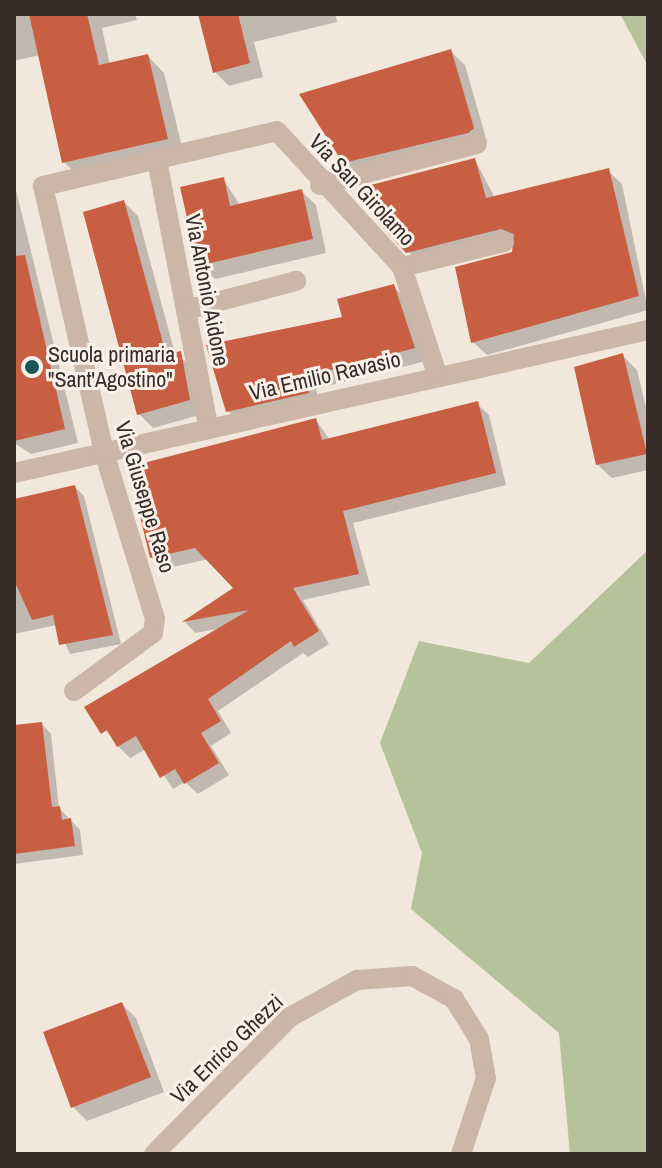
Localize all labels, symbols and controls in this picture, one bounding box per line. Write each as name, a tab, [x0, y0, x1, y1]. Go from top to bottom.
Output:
street label: Via San Girolamo	[304, 129, 420, 251]
street label: Via Antonio Aidone	[179, 211, 235, 369]
place label: Scuola primaria "Sant'Agostino"	[48, 341, 175, 392]
street label: Via Emilio Ravasio	[247, 346, 403, 406]
marker: Scuola primaria "Sant'Agostino"	[23, 358, 41, 376]
street label: Via Giuseppe Raso	[109, 418, 181, 576]
street label: Via Enrico Ghezzi	[165, 989, 289, 1109]

